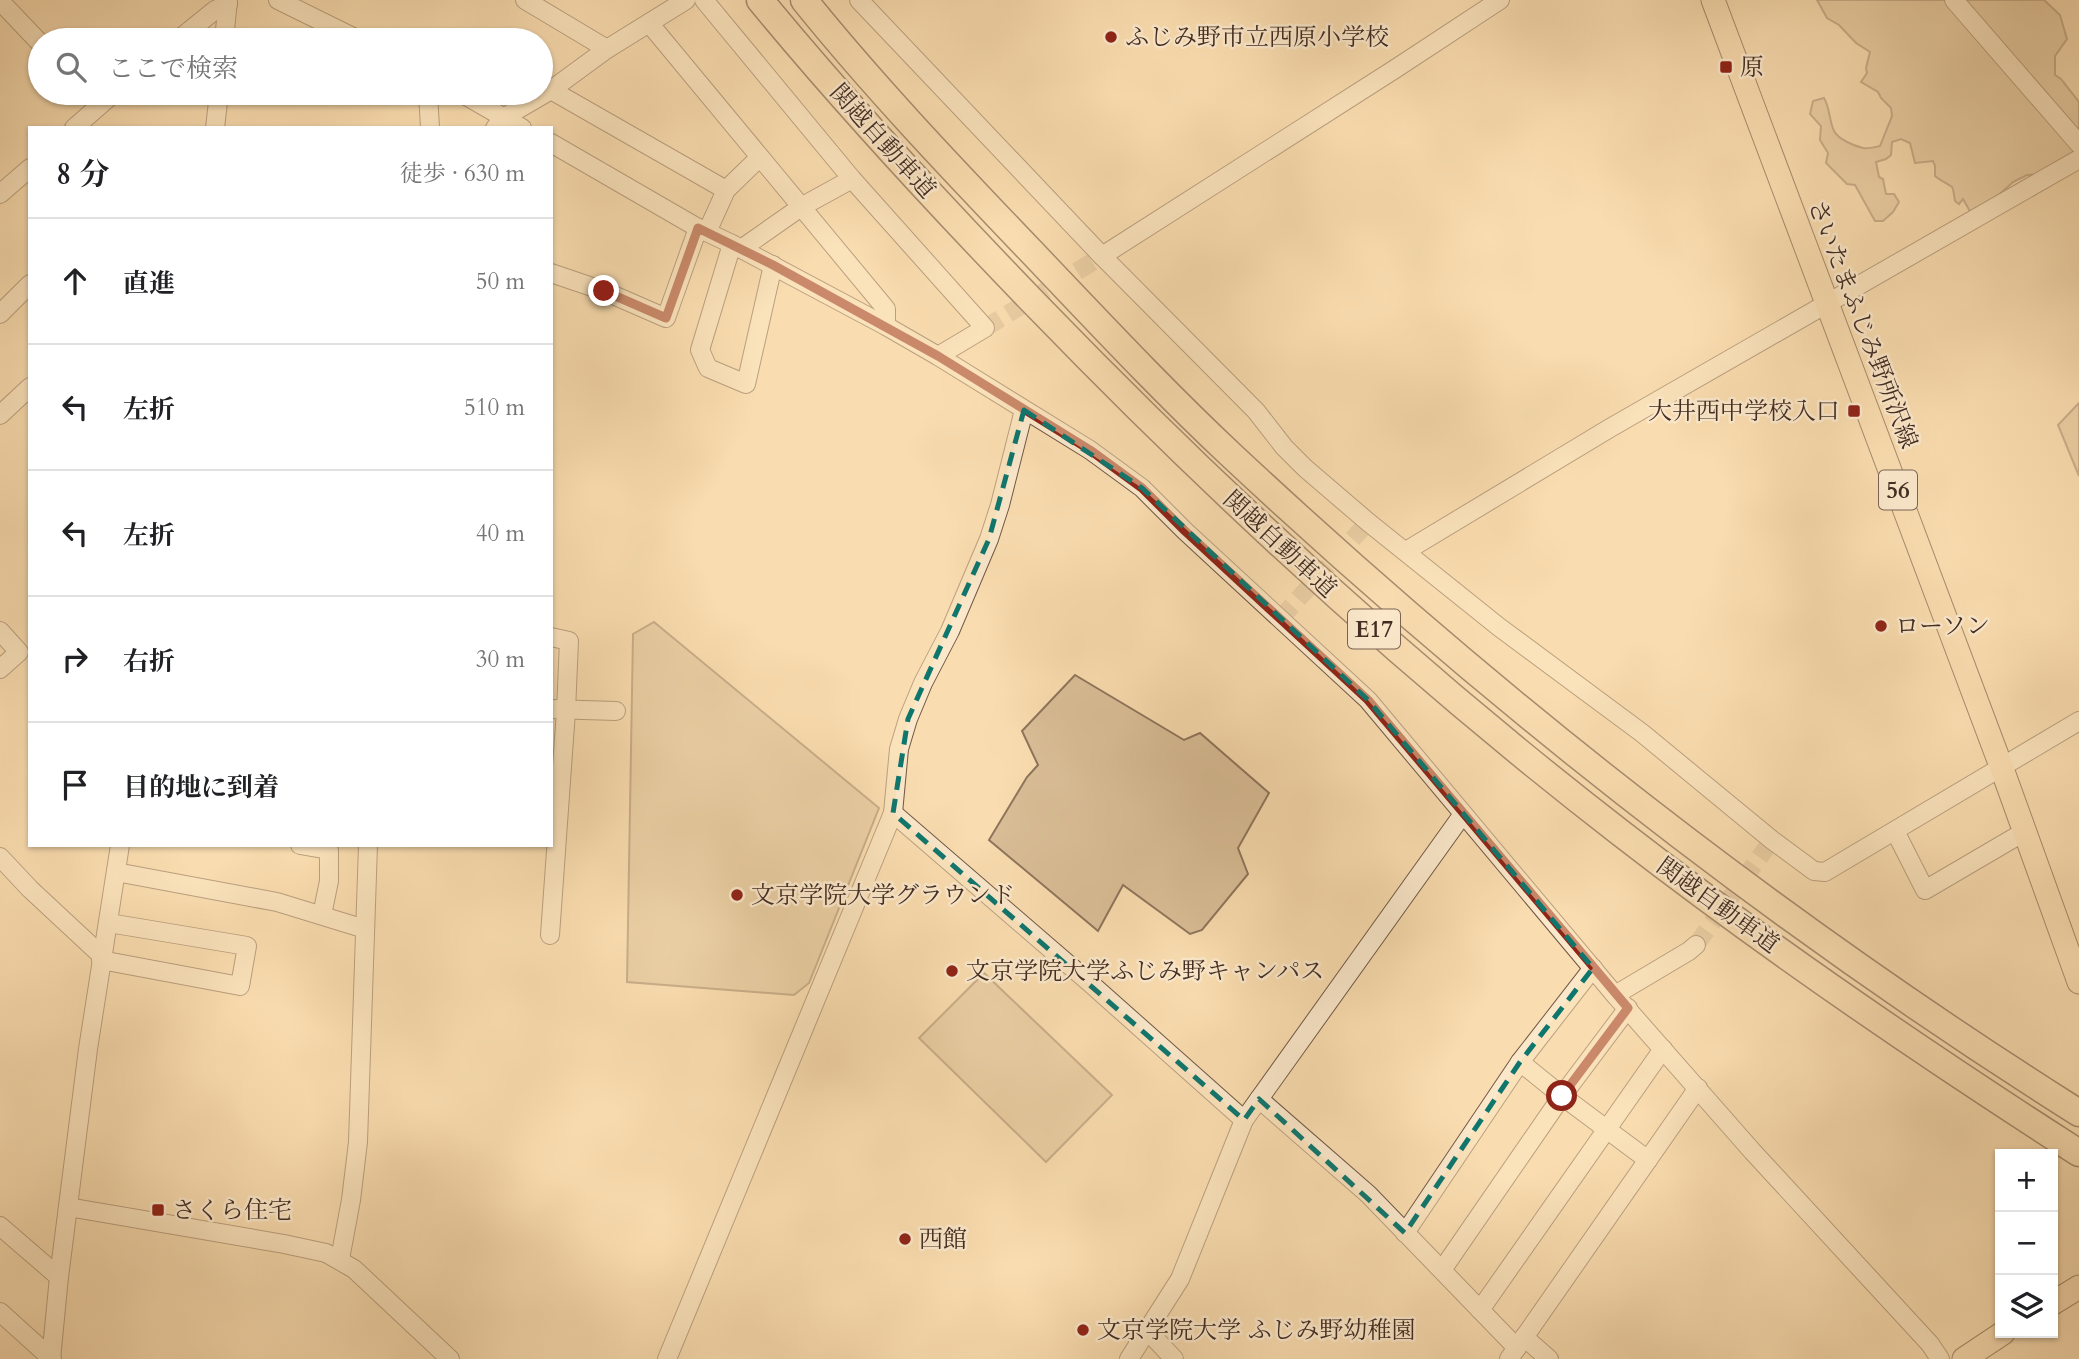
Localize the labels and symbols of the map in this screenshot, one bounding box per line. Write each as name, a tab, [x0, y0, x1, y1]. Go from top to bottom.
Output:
place label: ふじみ野市立西原小学校	[1125, 21, 1389, 54]
marker: ふじみ野市立西原小学校	[1103, 29, 1119, 45]
place label: 原	[1740, 51, 1764, 84]
marker: 原	[1718, 59, 1734, 75]
street label: 関越自動車道	[822, 77, 943, 206]
street label: さいたまふじみ野所沢線	[1800, 195, 1925, 453]
route end	[588, 275, 619, 306]
place label: 大井西中学校入口	[1648, 395, 1840, 428]
marker: 大井西中学校入口	[1846, 403, 1862, 419]
road number: 56	[1879, 470, 1917, 510]
street label: 関越自動車道	[1216, 483, 1344, 606]
road number: E17	[1348, 610, 1400, 649]
place label: ローソン	[1895, 610, 1990, 643]
marker: ローソン	[1873, 618, 1889, 634]
street label: 関越自動車道	[1650, 850, 1786, 961]
place label: 文京学院大学グラウンド	[751, 879, 1015, 912]
marker: 文京学院大学グラウンド	[729, 887, 745, 903]
place label: 文京学院大学ふじみ野キャンパス	[966, 955, 1324, 988]
marker: 文京学院大学ふじみ野キャンパス	[944, 963, 960, 979]
route start	[1546, 1080, 1577, 1111]
place label: さくら住宅	[172, 1194, 292, 1227]
marker: さくら住宅	[150, 1202, 166, 1218]
place label: 西館	[919, 1223, 967, 1256]
marker: 西館	[897, 1231, 913, 1247]
place label: 文京学院大学 ふじみ野幼稚園	[1097, 1314, 1415, 1347]
marker: 文京学院大学 ふじみ野幼稚園	[1075, 1322, 1091, 1338]

